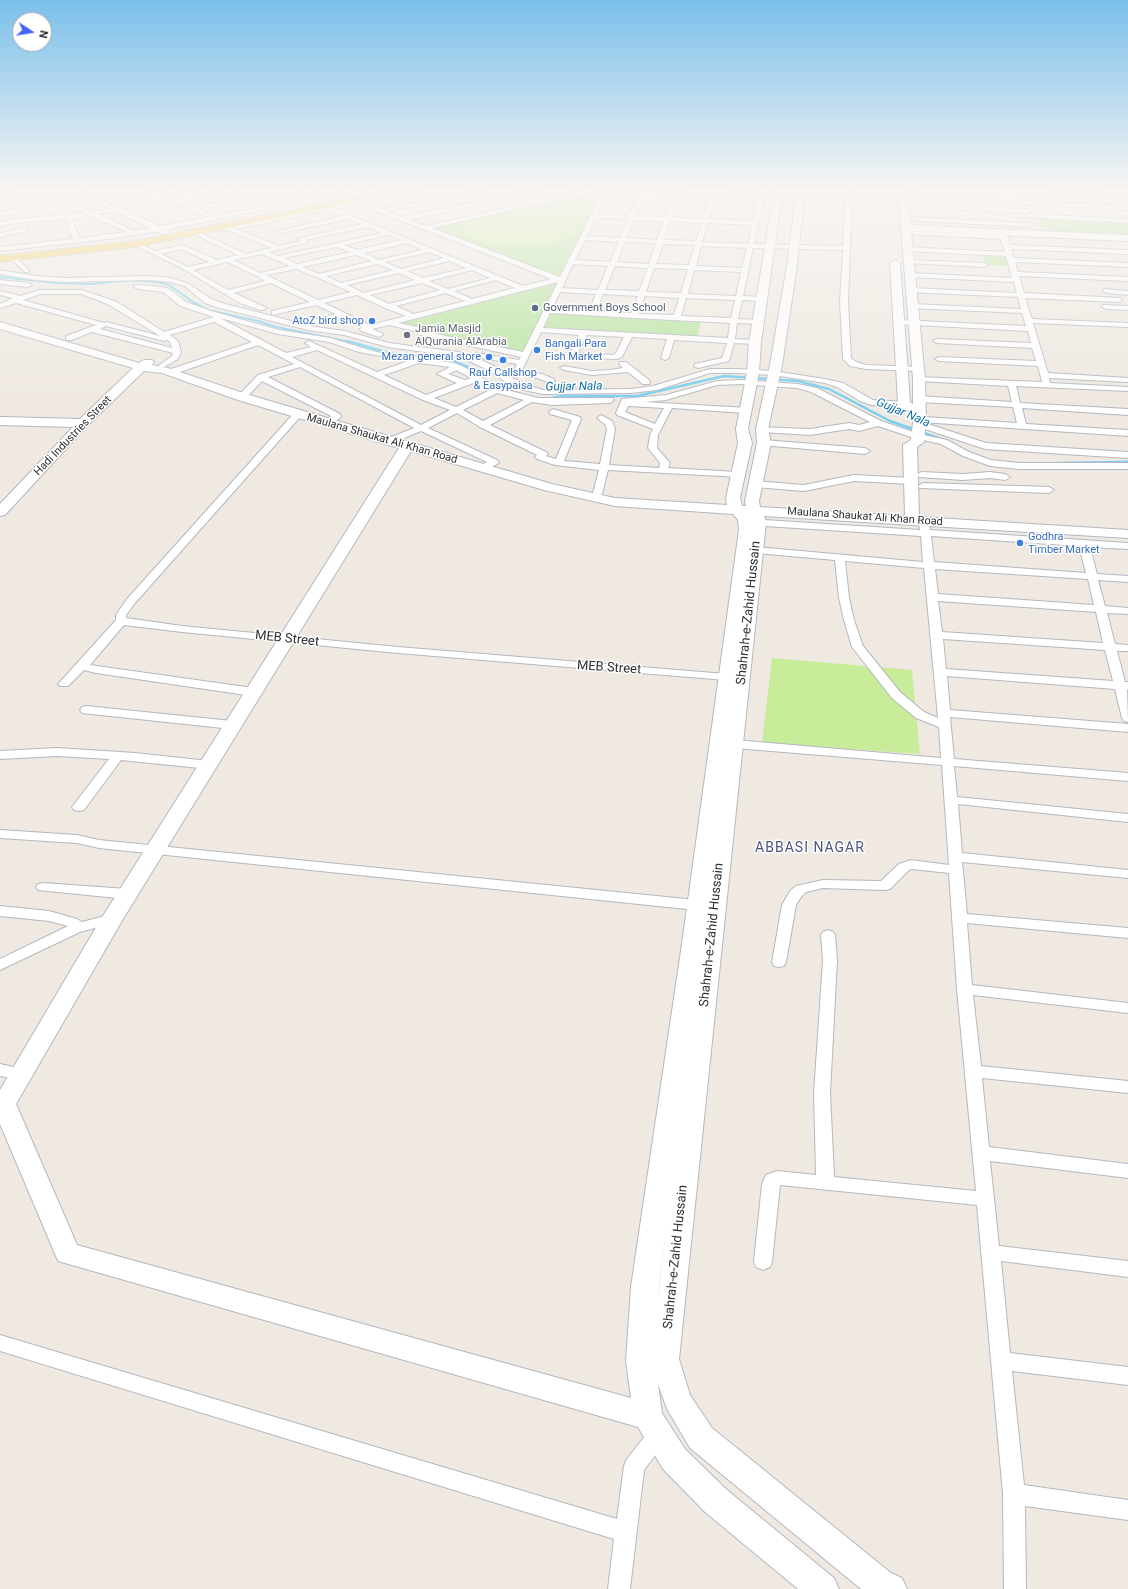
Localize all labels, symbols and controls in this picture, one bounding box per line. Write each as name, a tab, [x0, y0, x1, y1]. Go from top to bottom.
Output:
north arrow	[12, 12, 52, 52]
text: N	[36, 29, 50, 40]
place label: Government Boys School	[543, 301, 666, 315]
marker: Government Boys School	[530, 303, 540, 313]
place label: AtoZ bird shop	[292, 314, 364, 328]
marker: AtoZ bird shop	[367, 316, 377, 326]
place label: Jamia Masjid AlQurania AlArabia	[415, 322, 507, 348]
marker: Jamia Masjid AlQurania AlArabia	[402, 330, 412, 340]
place label: Bangali Para Fish Market	[545, 337, 607, 363]
marker: Bangali Para Fish Market	[532, 345, 542, 355]
place label: Mezan general store	[382, 350, 481, 364]
marker: Mezan general store	[484, 352, 494, 362]
marker: Rauf Callshop & Easypaisa	[498, 355, 508, 365]
place label: Rauf Callshop & Easypaisa	[469, 366, 537, 392]
water label: Gujjar Nala	[545, 379, 603, 395]
street label: Hadi Industries Street	[32, 393, 114, 479]
water label: Gujjar Nala	[874, 395, 932, 431]
street label: Maulana Shaukat Ali Khan Road	[305, 411, 459, 467]
street label: Maulana Shaukat Ali Khan Road	[787, 505, 943, 529]
place label: Godhra Timber Market	[1028, 530, 1100, 556]
marker: Godhra Timber Market	[1015, 538, 1025, 548]
street label: Shahrah-e-Zahid Hussain	[734, 540, 764, 686]
street label: MEB Street	[254, 628, 320, 650]
street label: MEB Street	[576, 658, 642, 678]
district label: ABBASI NAGAR	[755, 840, 865, 856]
street label: Shahrah-e-Zahid Hussain	[697, 862, 727, 1008]
street label: Shahrah-e-Zahid Hussain	[661, 1184, 691, 1330]

